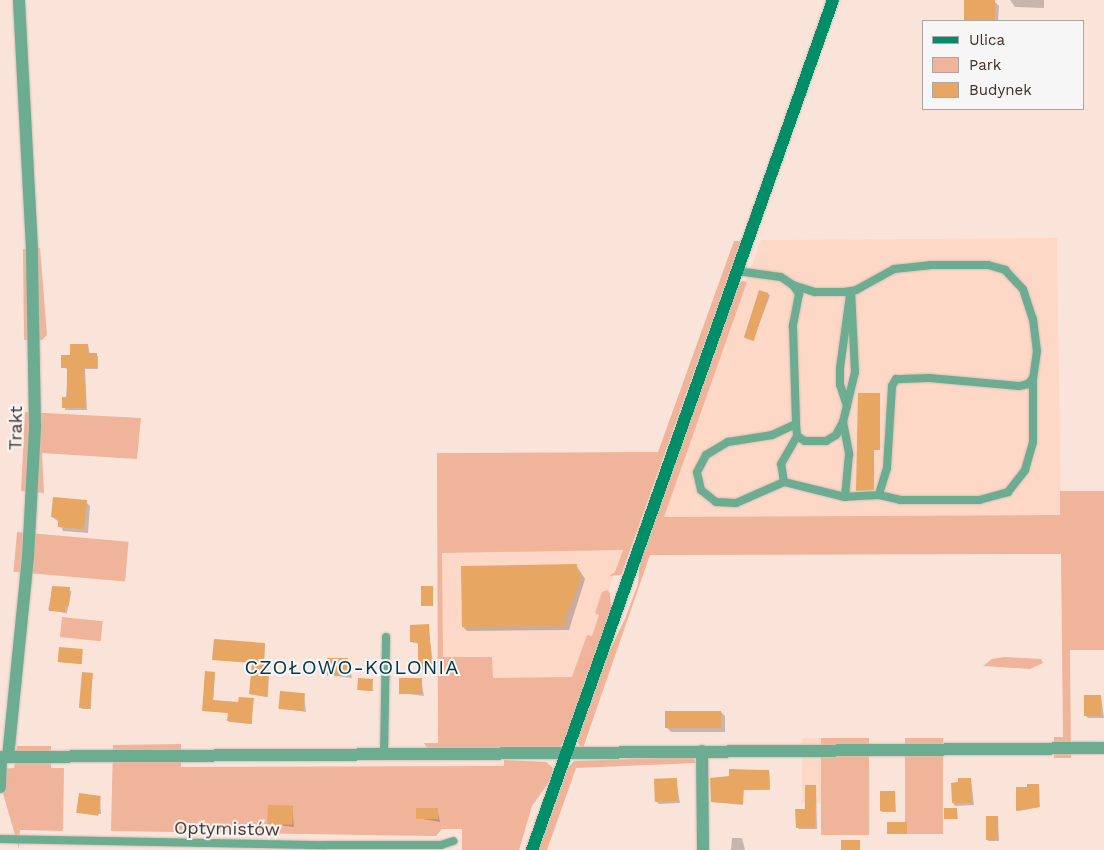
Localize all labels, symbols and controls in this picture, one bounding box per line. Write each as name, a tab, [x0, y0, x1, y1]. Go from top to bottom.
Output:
legend	[922, 20, 1084, 110]
text: Ulica	[969, 31, 1005, 49]
text: Park	[969, 56, 1001, 74]
text: Budynek	[969, 81, 1032, 99]
street label: Trakt	[5, 405, 27, 451]
district label: CZOŁOWO-KOLONIA	[243, 655, 461, 679]
street label: Optymistów	[174, 817, 280, 841]

